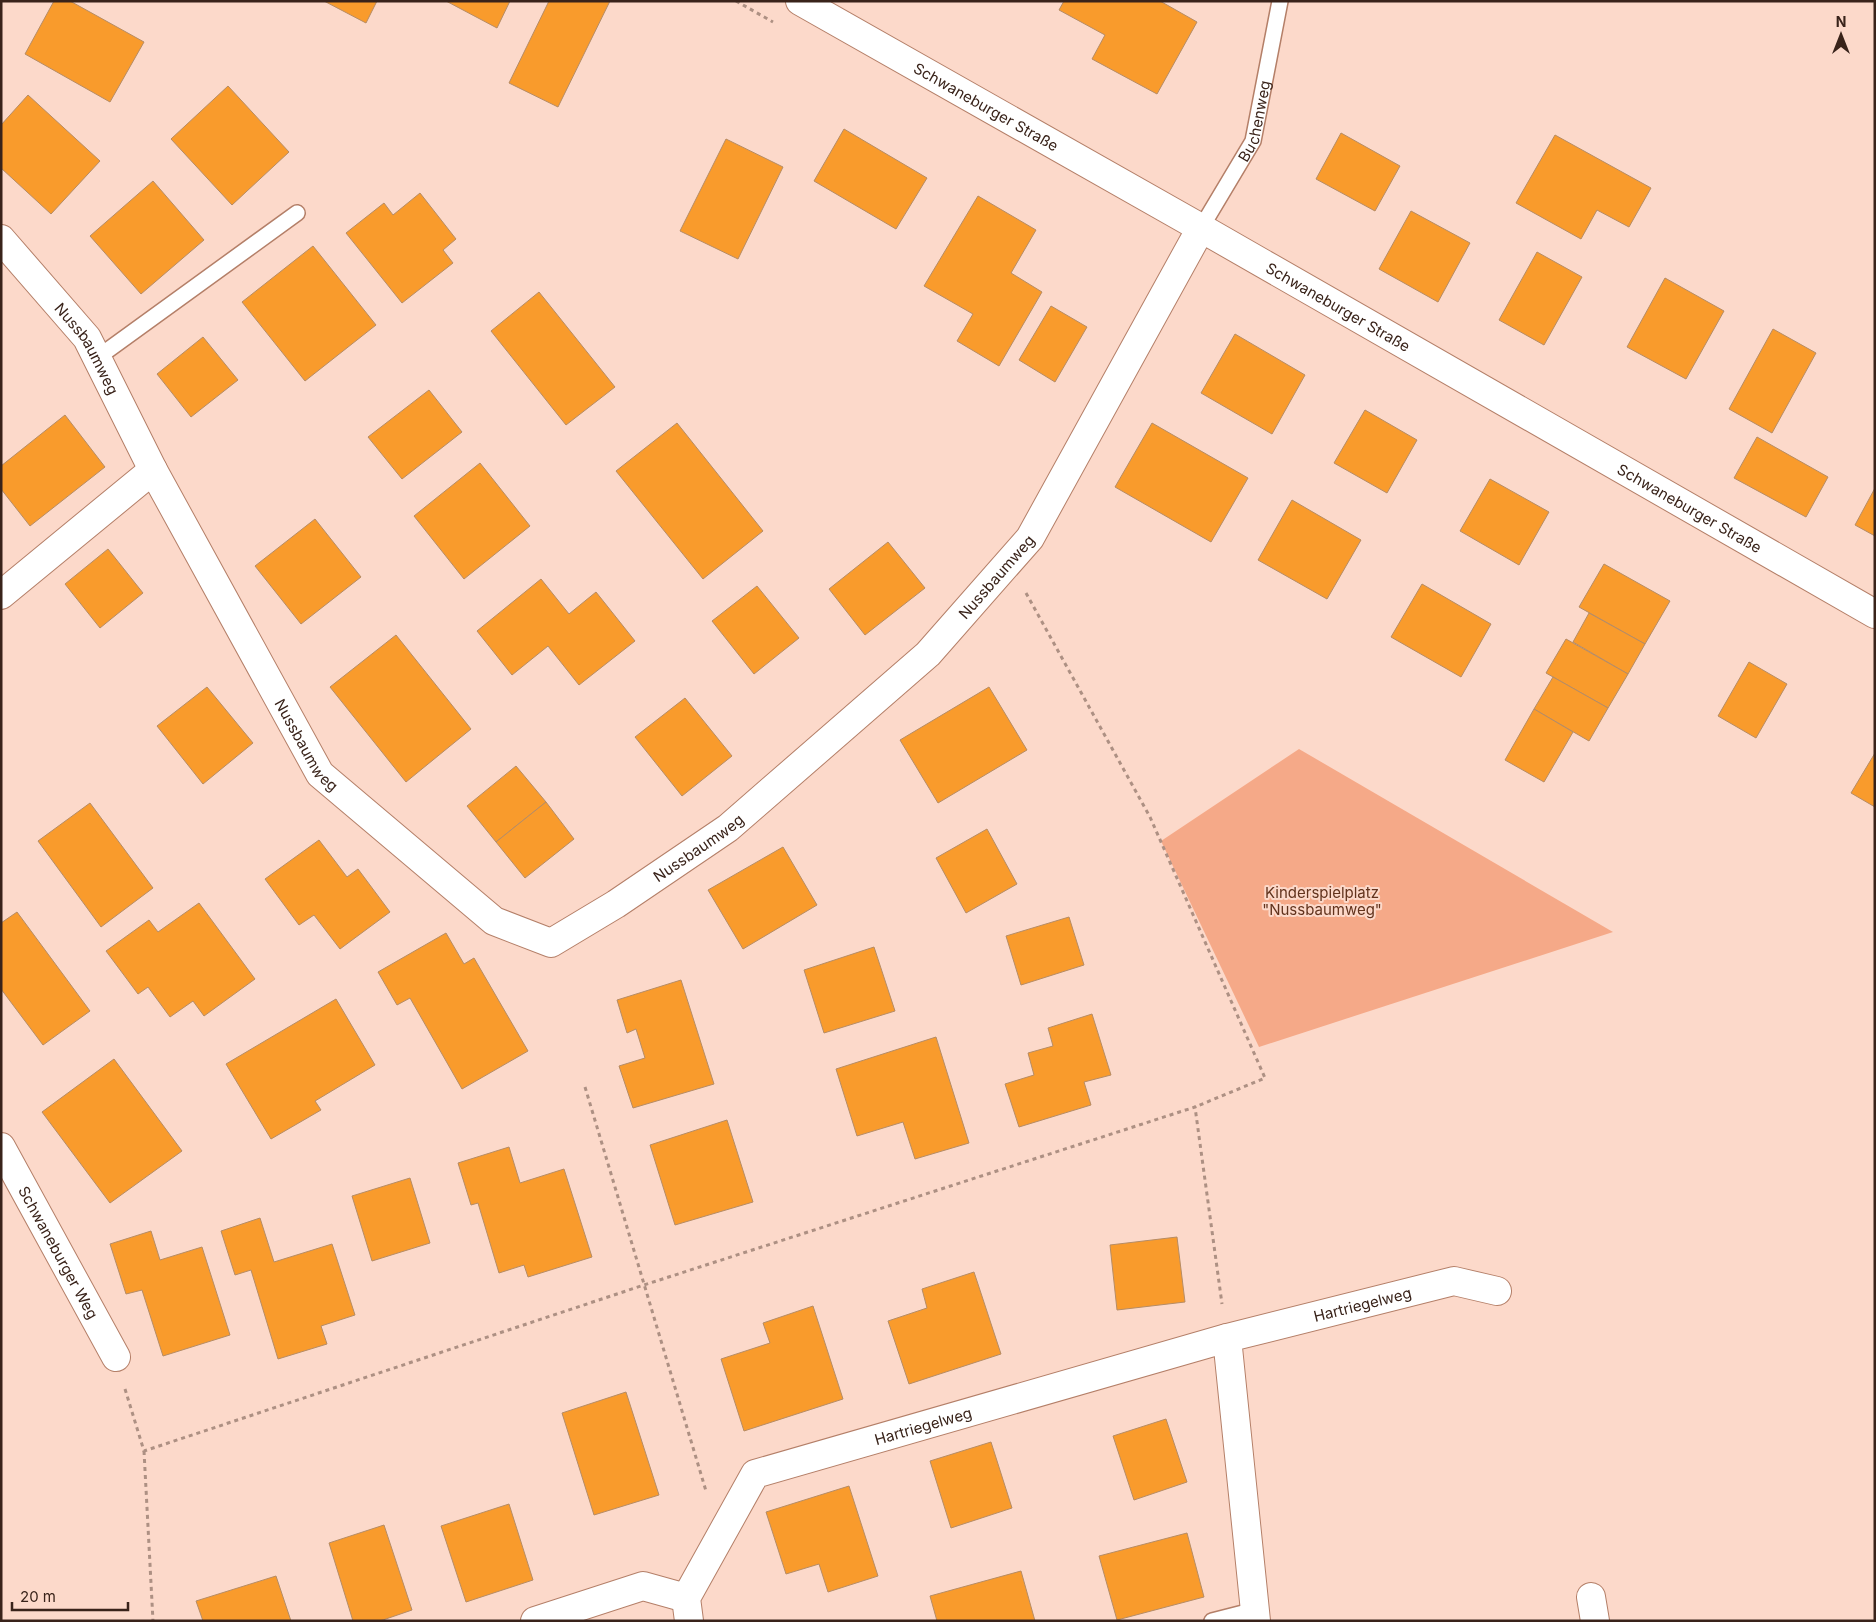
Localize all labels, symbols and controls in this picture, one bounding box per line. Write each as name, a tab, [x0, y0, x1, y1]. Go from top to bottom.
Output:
north arrow	[1816, 10, 1866, 60]
text: N	[1836, 13, 1846, 30]
street label: Schwaneburger Straße	[910, 58, 1062, 155]
street label: Buchenweg	[1233, 79, 1274, 165]
street label: Schwaneburger Straße	[1263, 258, 1414, 355]
street label: Nussbaumweg	[51, 299, 123, 397]
street label: Schwaneburger Straße	[1614, 459, 1765, 557]
street label: Nussbaumweg	[954, 530, 1038, 622]
street label: Nussbaumweg	[271, 695, 342, 795]
street label: Nussbaumweg	[649, 810, 747, 886]
park label: Kinderspielplatz "Nussbaumweg"	[1262, 883, 1382, 919]
street label: Schwaneburger Weg	[15, 1182, 103, 1322]
street label: Hartriegelweg	[1311, 1283, 1413, 1325]
street label: Hartriegelweg	[872, 1403, 974, 1449]
scale bar	[12, 1580, 129, 1612]
text: 20 m	[20, 1587, 56, 1606]

